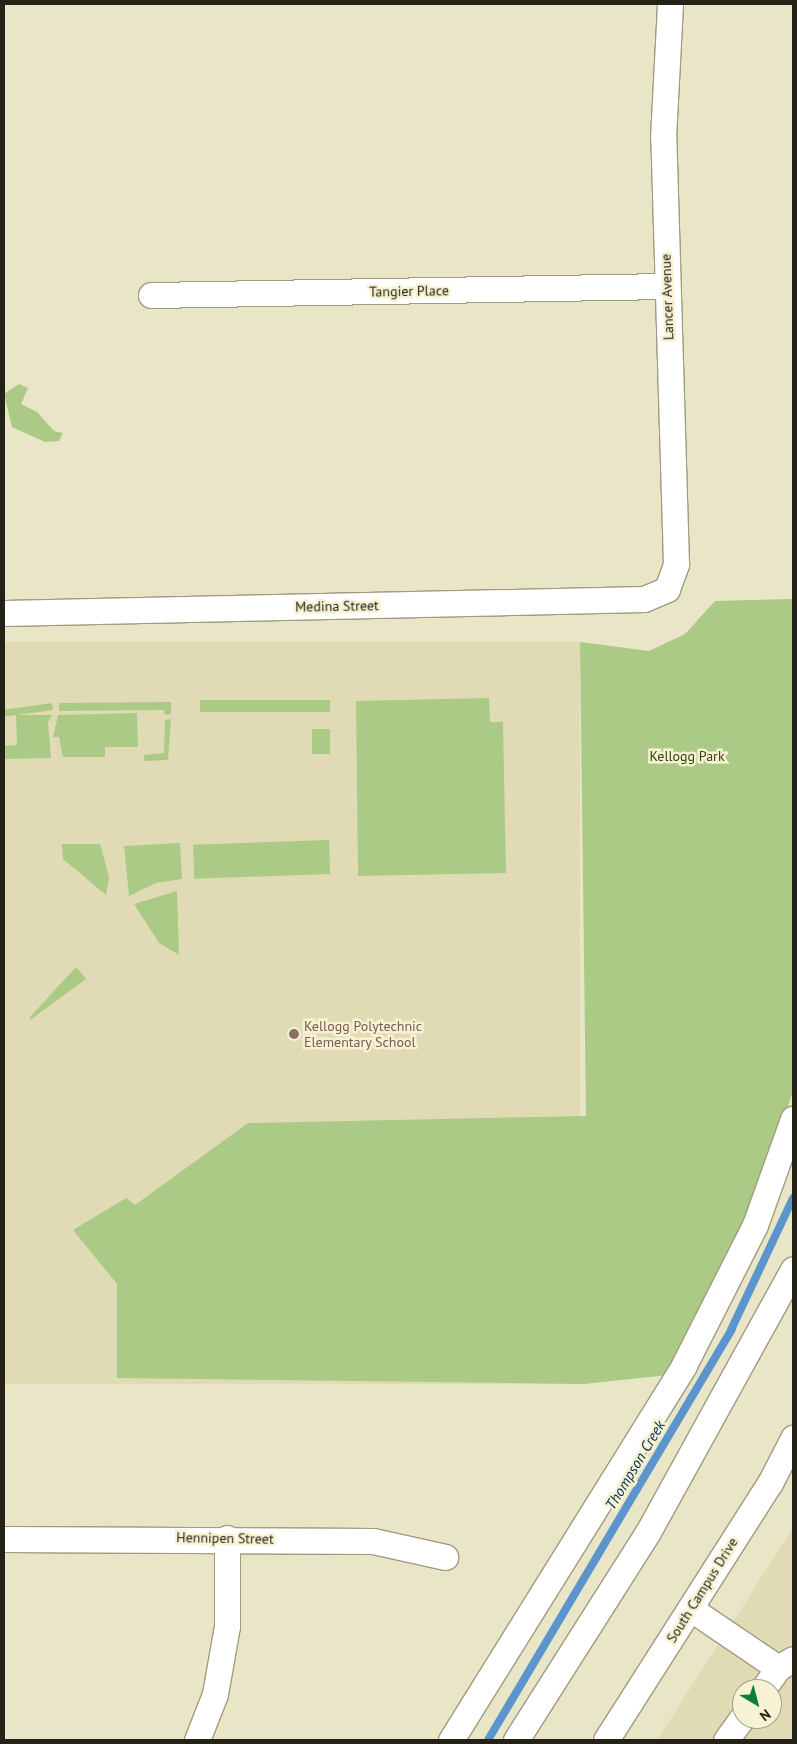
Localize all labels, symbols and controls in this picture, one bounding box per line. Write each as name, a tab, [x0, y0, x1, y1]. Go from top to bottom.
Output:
street label: Lancer Avenue	[657, 253, 677, 341]
street label: Tangier Place	[369, 282, 449, 300]
street label: Medina Street	[295, 597, 379, 615]
park label: Kellogg Park	[649, 748, 725, 764]
place label: Kellogg Polytechnic Elementary School	[304, 1018, 422, 1050]
marker: Kellogg Polytechnic Elementary School	[288, 1028, 300, 1040]
water label: Thompson Creek	[601, 1417, 669, 1513]
street label: Hennipen Street	[176, 1529, 274, 1547]
street label: South Campus Drive	[663, 1534, 741, 1646]
north arrow	[732, 1679, 782, 1729]
text: N	[756, 1705, 775, 1725]

